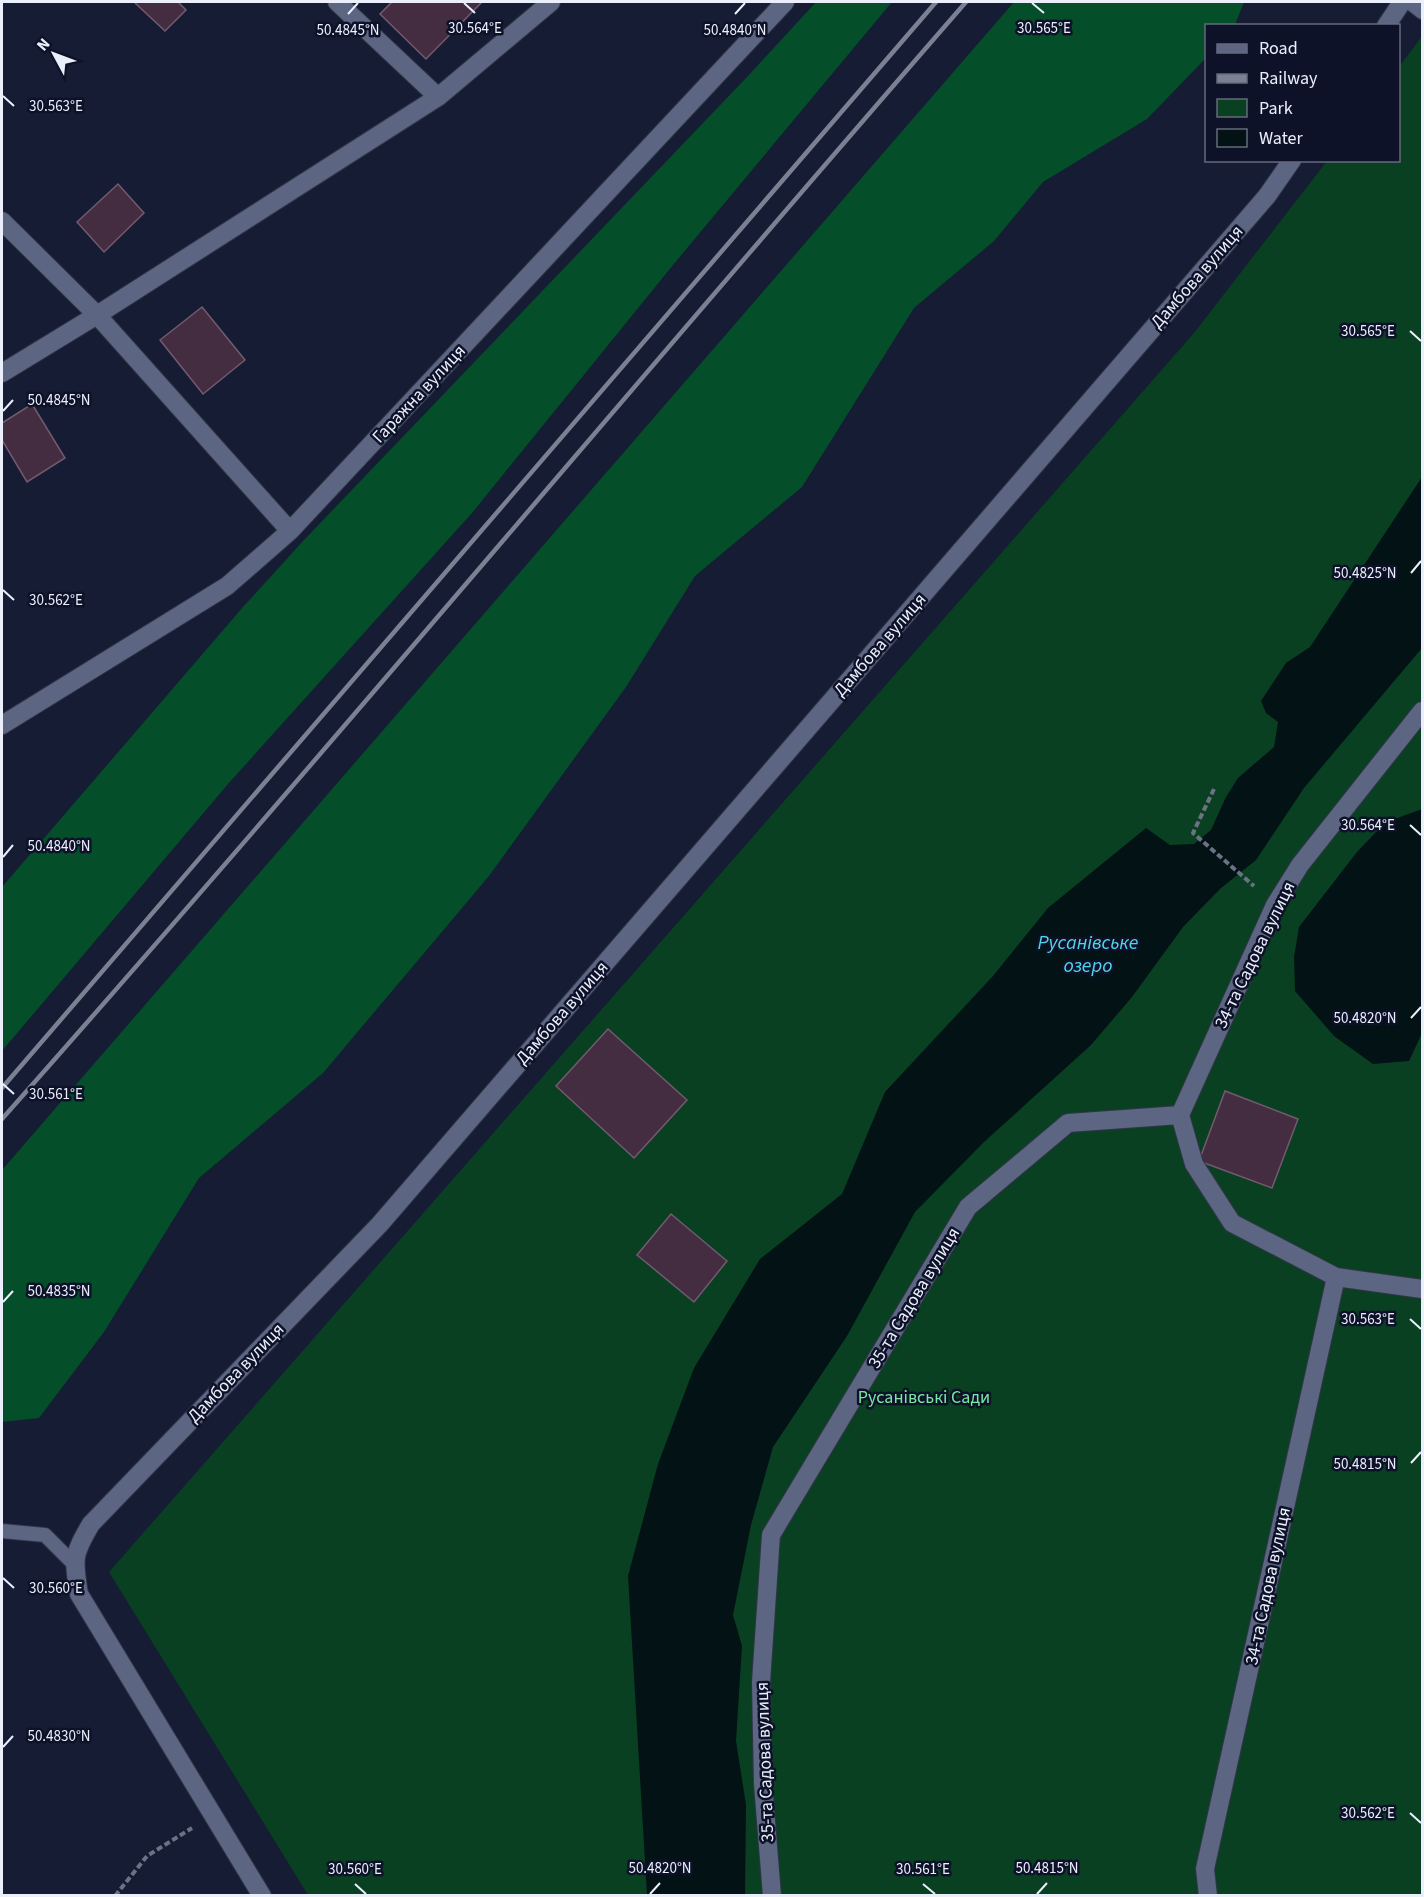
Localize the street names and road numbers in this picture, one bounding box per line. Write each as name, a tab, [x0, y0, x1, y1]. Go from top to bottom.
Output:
street label: Дамбова вулиця	[1145, 220, 1249, 334]
street label: Гаражна вулиця	[367, 339, 471, 449]
street label: Дамбова вулиця	[828, 588, 932, 702]
street label: 34-та Садова вулиця	[1209, 877, 1301, 1033]
street label: Дамбова вулиця	[510, 956, 614, 1070]
street label: 35-та Садова вулиця	[862, 1223, 966, 1373]
street label: Дамбова вулиця	[182, 1318, 290, 1428]
street label: 34-та Садова вулиця	[1239, 1505, 1297, 1667]
street label: 35-та Садова вулиця	[750, 1681, 780, 1843]

